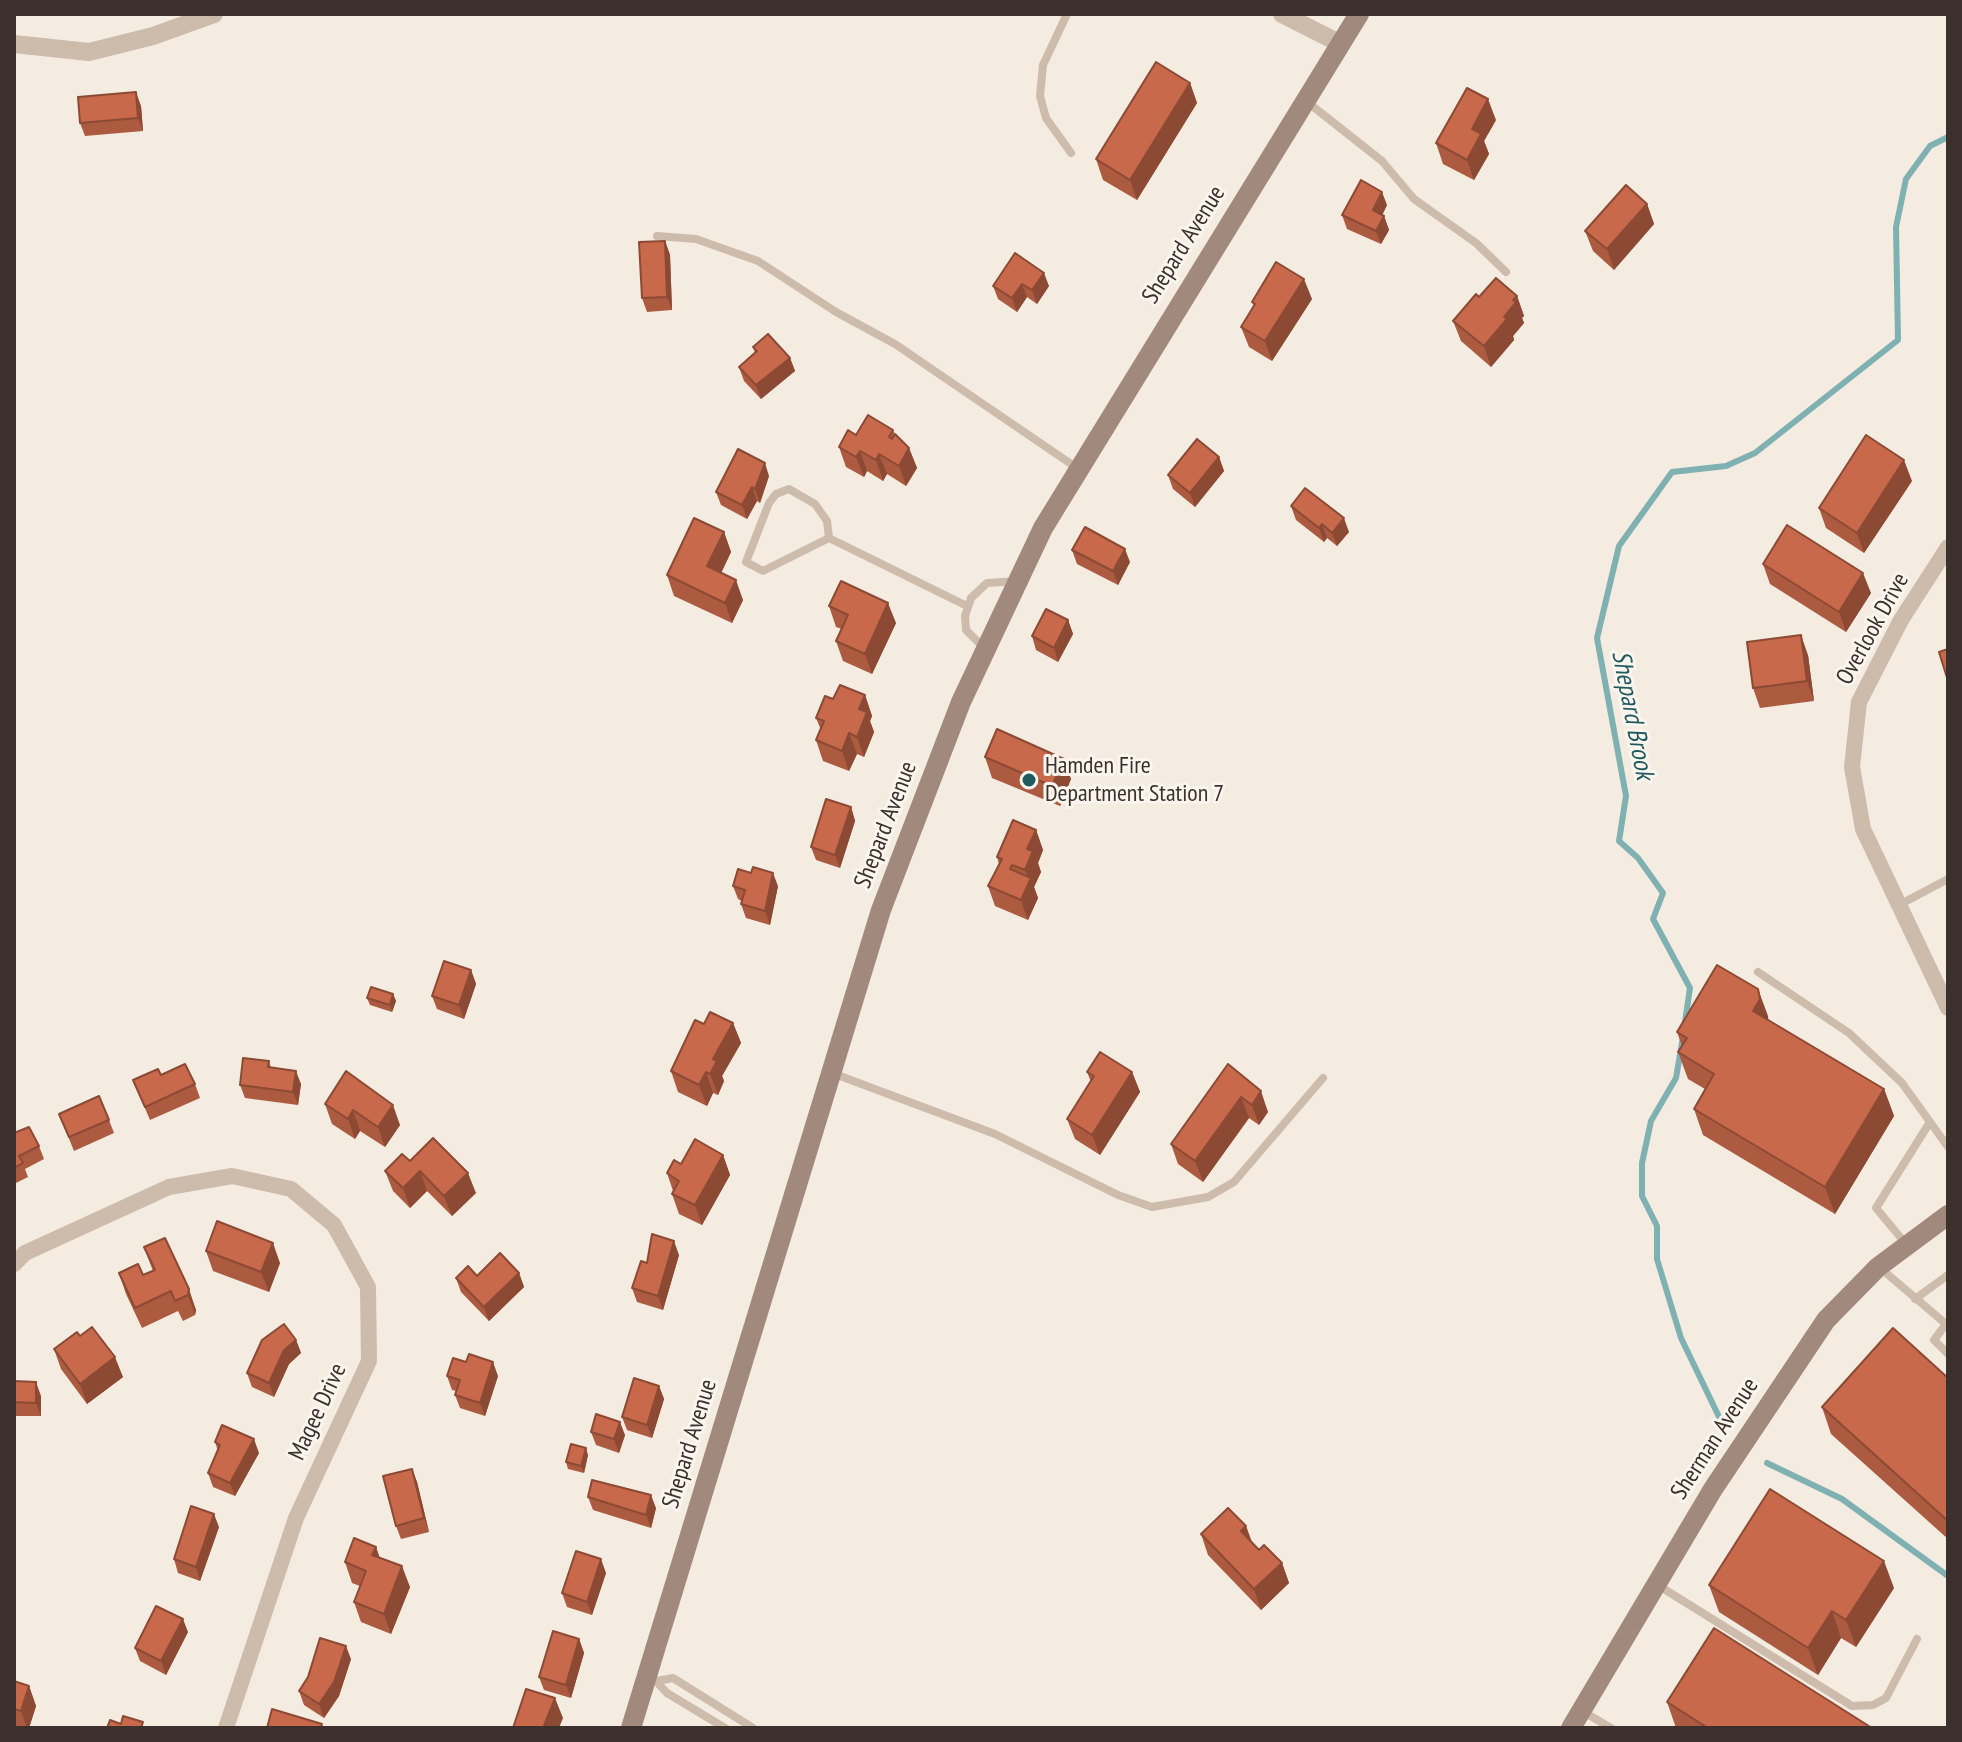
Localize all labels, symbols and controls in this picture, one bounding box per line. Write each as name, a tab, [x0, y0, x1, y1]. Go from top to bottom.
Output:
street label: Shepard Avenue	[1136, 181, 1232, 309]
street label: Overlook Drive	[1831, 568, 1915, 690]
water label: Shepard Brook	[1604, 648, 1660, 782]
place label: Hamden Fire Department Station 7	[1045, 752, 1224, 808]
street label: Shepard Avenue	[849, 758, 923, 892]
marker: Hamden Fire Department Station 7	[1020, 771, 1038, 789]
street label: Magee Drive	[283, 1359, 353, 1465]
street label: Sherman Avenue	[1665, 1373, 1765, 1505]
street label: Shepard Avenue	[657, 1376, 723, 1512]

